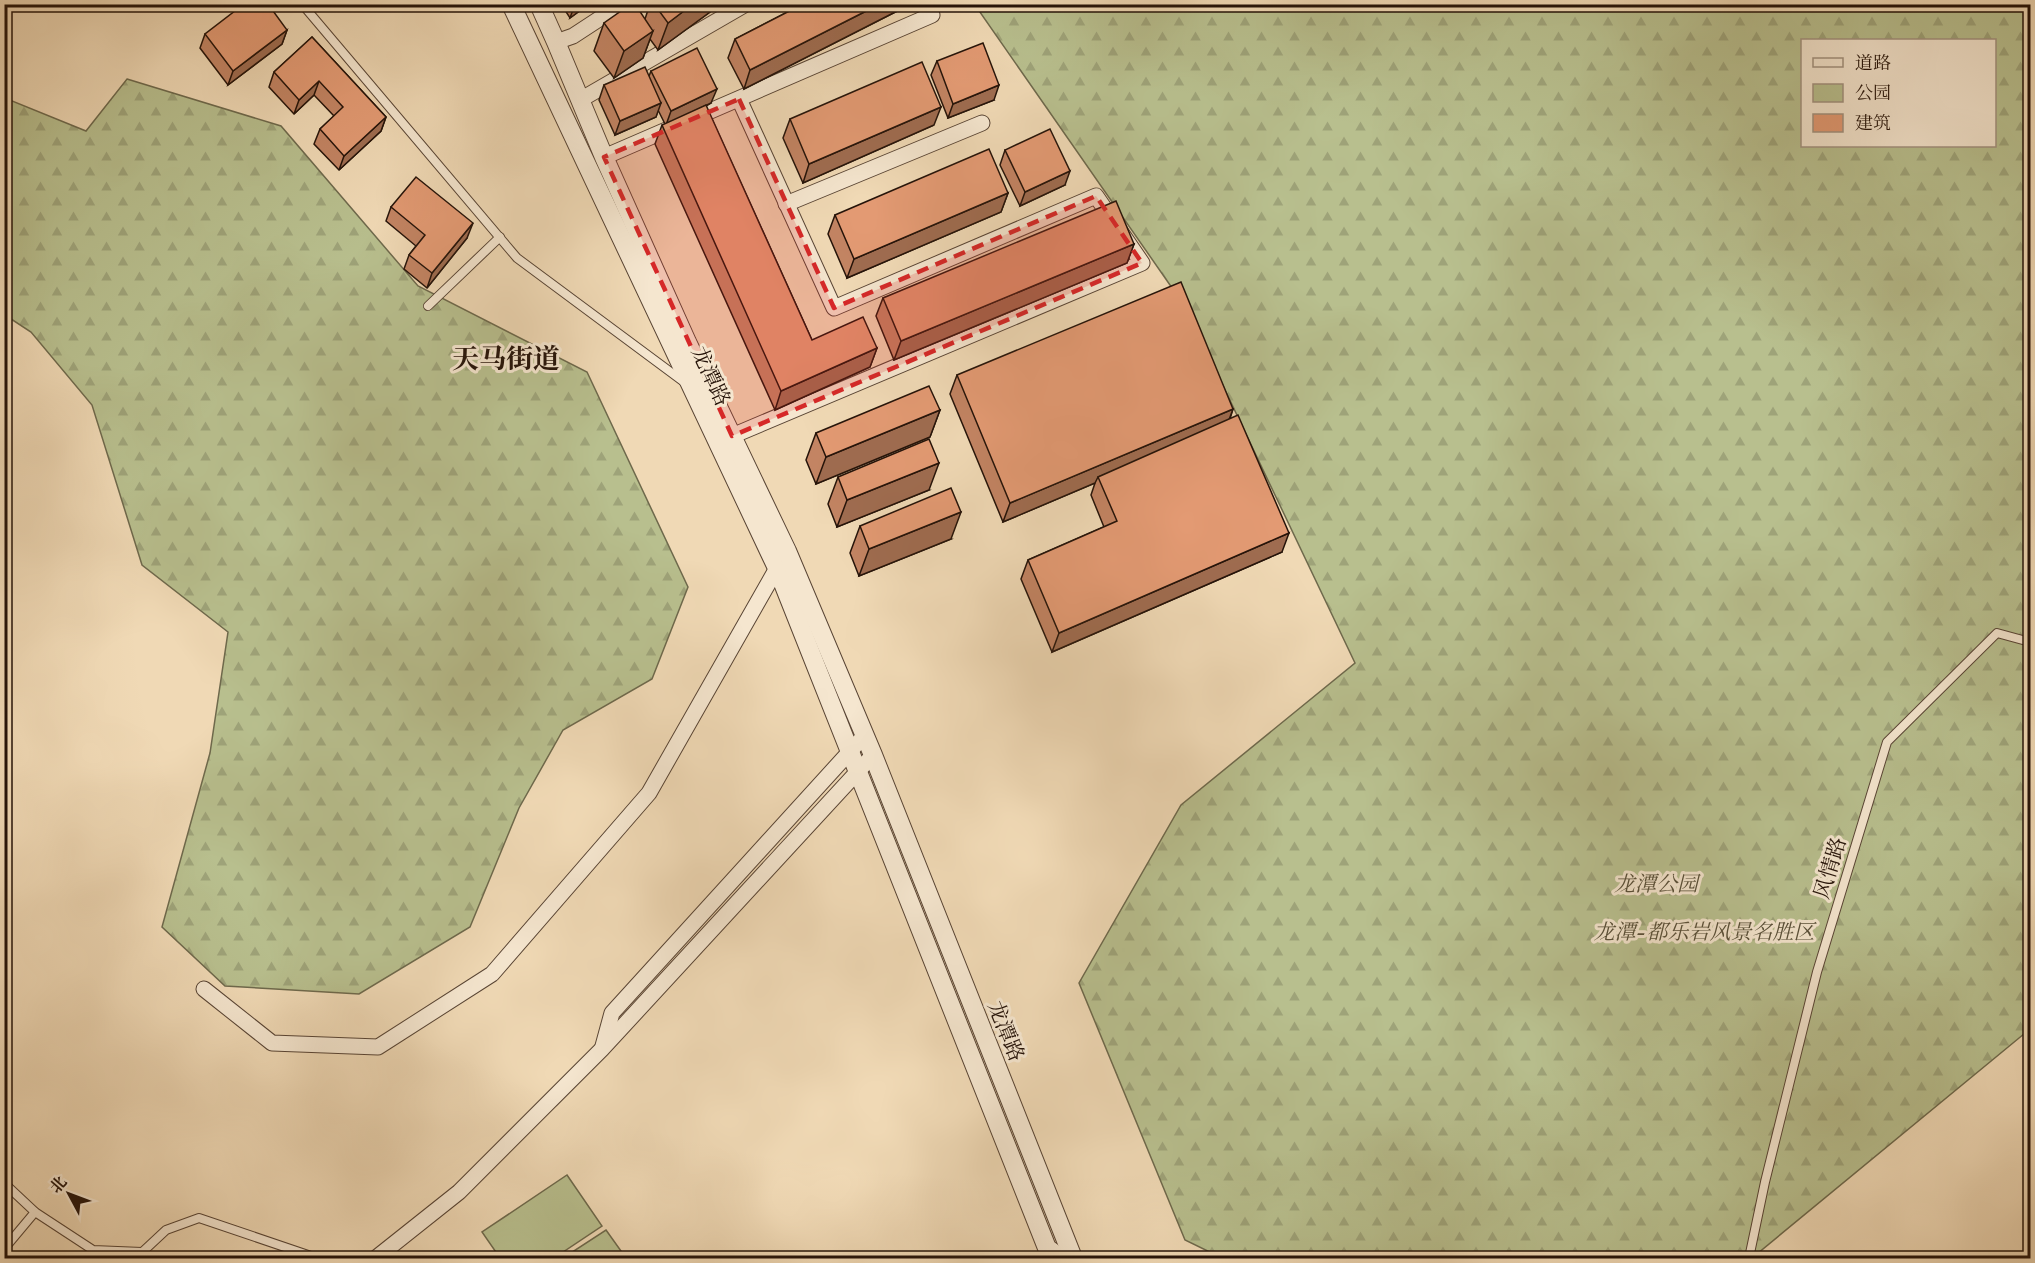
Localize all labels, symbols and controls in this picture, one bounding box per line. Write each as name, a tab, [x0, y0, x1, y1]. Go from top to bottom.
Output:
legend	[1801, 39, 1996, 147]
text: 道路	[1855, 52, 1891, 74]
text: 公园	[1855, 82, 1891, 104]
text: 建筑	[1855, 112, 1891, 134]
district label: 天马街道	[452, 342, 560, 375]
street label: 龙潭路	[687, 342, 736, 410]
street label: 风情路	[1808, 834, 1851, 902]
park label: 龙潭公园	[1614, 871, 1701, 896]
park label: 龙潭-都乐岩风景名胜区	[1594, 919, 1817, 944]
street label: 龙潭路	[983, 997, 1030, 1065]
north arrow	[39, 1164, 99, 1224]
text: 北	[45, 1172, 70, 1197]

